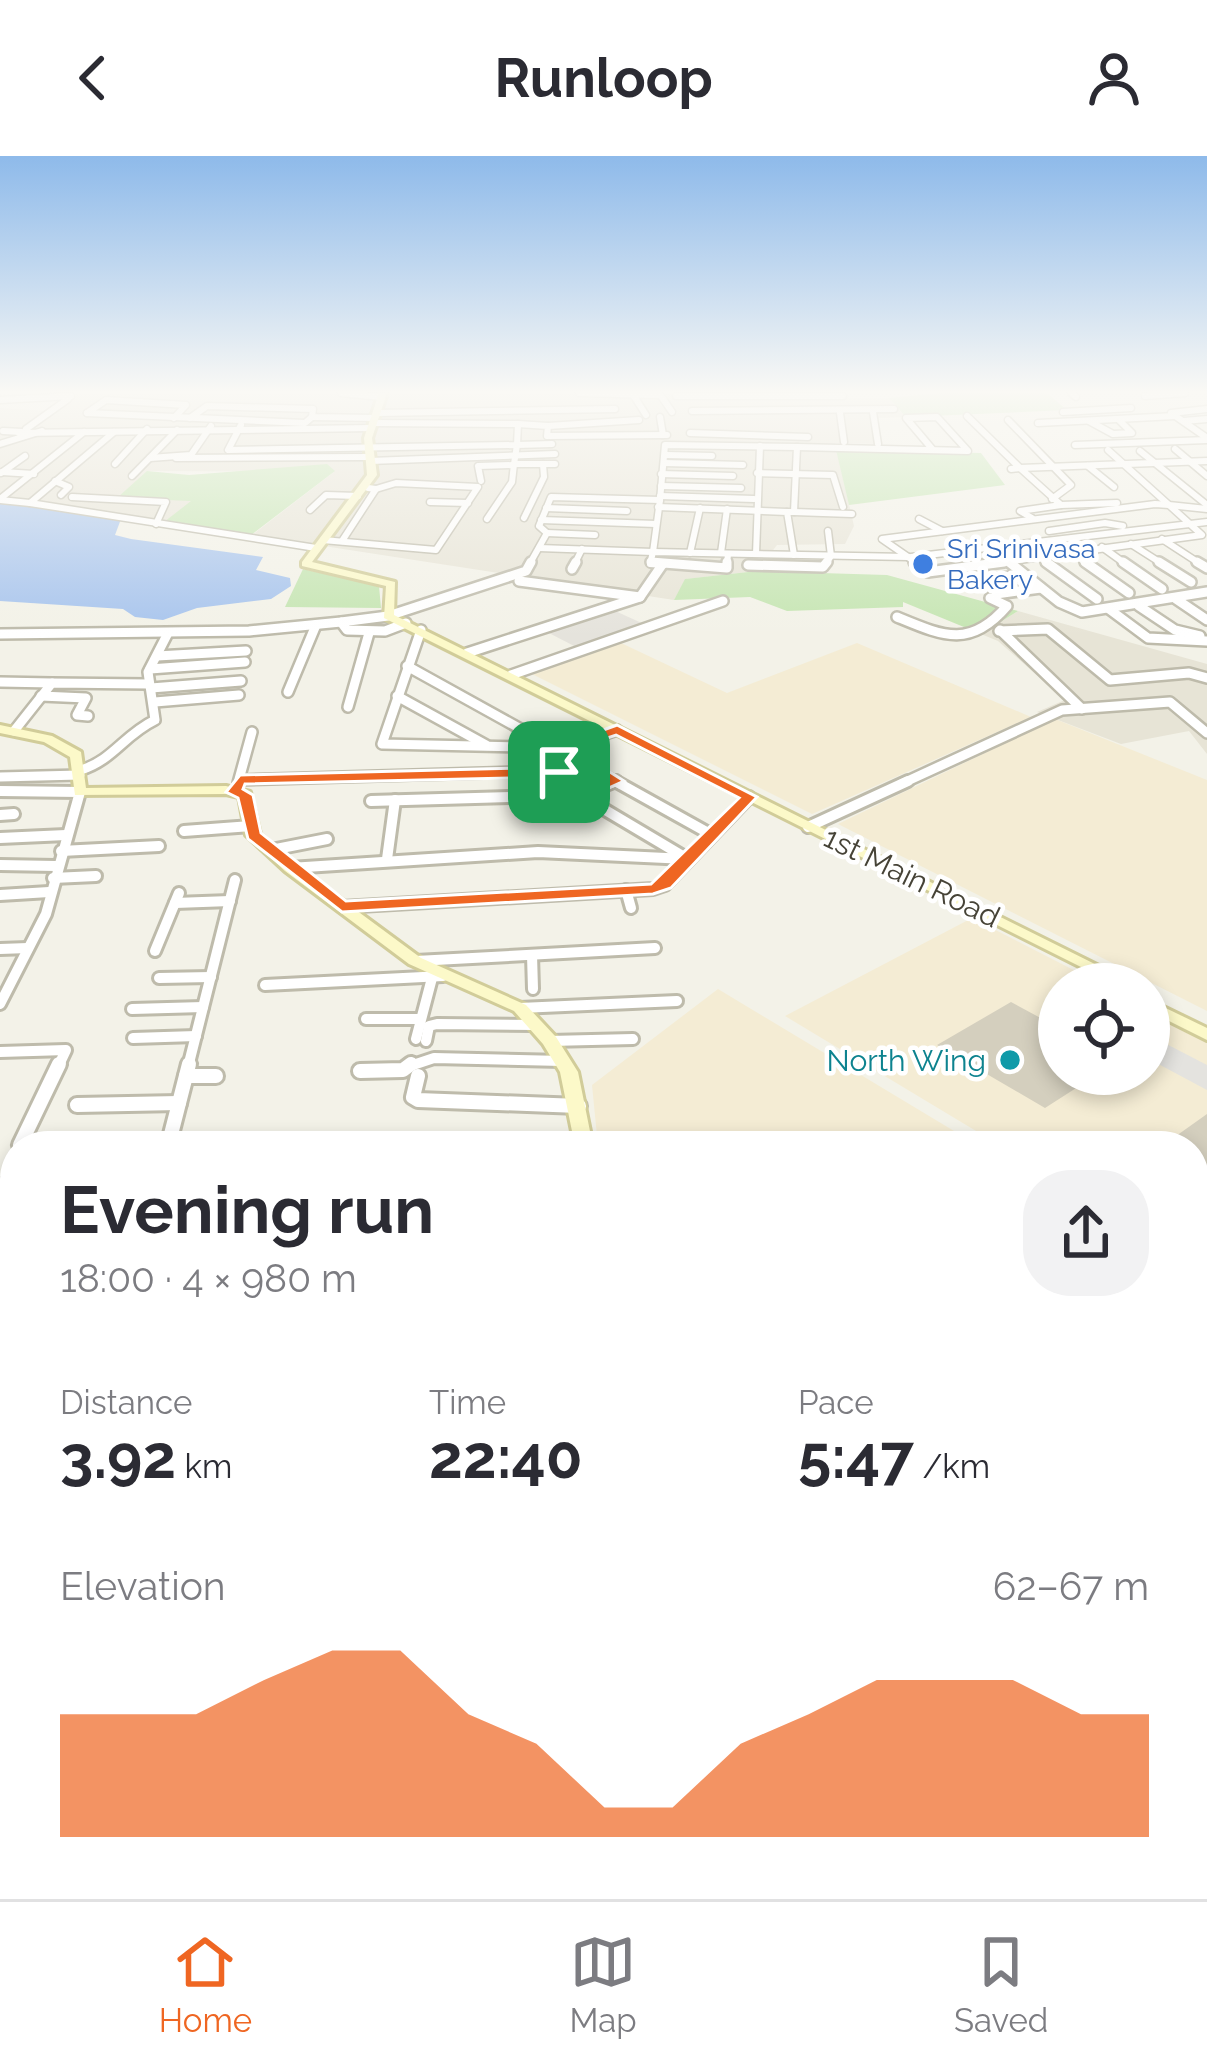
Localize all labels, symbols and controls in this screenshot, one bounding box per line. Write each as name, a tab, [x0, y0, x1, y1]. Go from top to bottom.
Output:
icon: back	[60, 45, 126, 111]
icon: person	[1081, 45, 1147, 111]
text: Runloop	[494, 46, 713, 110]
place label: Sri Srinivasa Bakery	[947, 533, 1096, 595]
marker: Sri Srinivasa Bakery	[910, 551, 936, 577]
pin	[508, 721, 610, 823]
icon: arrive	[526, 739, 592, 805]
street label: 1st Main Road	[818, 819, 1006, 935]
map controls	[1038, 963, 1170, 1095]
button: locate	[1038, 963, 1170, 1095]
place label: North Wing	[827, 1043, 986, 1078]
marker: North Wing	[997, 1047, 1023, 1073]
button: share	[1023, 1170, 1149, 1296]
text: Evening run	[60, 1171, 434, 1248]
text: 18:00 · 4 × 980 m	[60, 1255, 357, 1301]
text: Distance	[60, 1383, 192, 1422]
text: Time	[429, 1383, 506, 1422]
text: Pace	[798, 1383, 874, 1422]
text: 3.92	[60, 1422, 176, 1492]
text: 22:40	[429, 1422, 583, 1492]
text: 5:47	[798, 1422, 914, 1492]
text: km	[176, 1447, 232, 1486]
text: /km	[914, 1447, 990, 1486]
text: Elevation	[60, 1563, 226, 1609]
text: 62–67 m	[993, 1563, 1149, 1609]
tab: Home	[159, 1929, 252, 2040]
tab: Map	[569, 1929, 637, 2040]
tab: Saved	[954, 1929, 1048, 2040]

